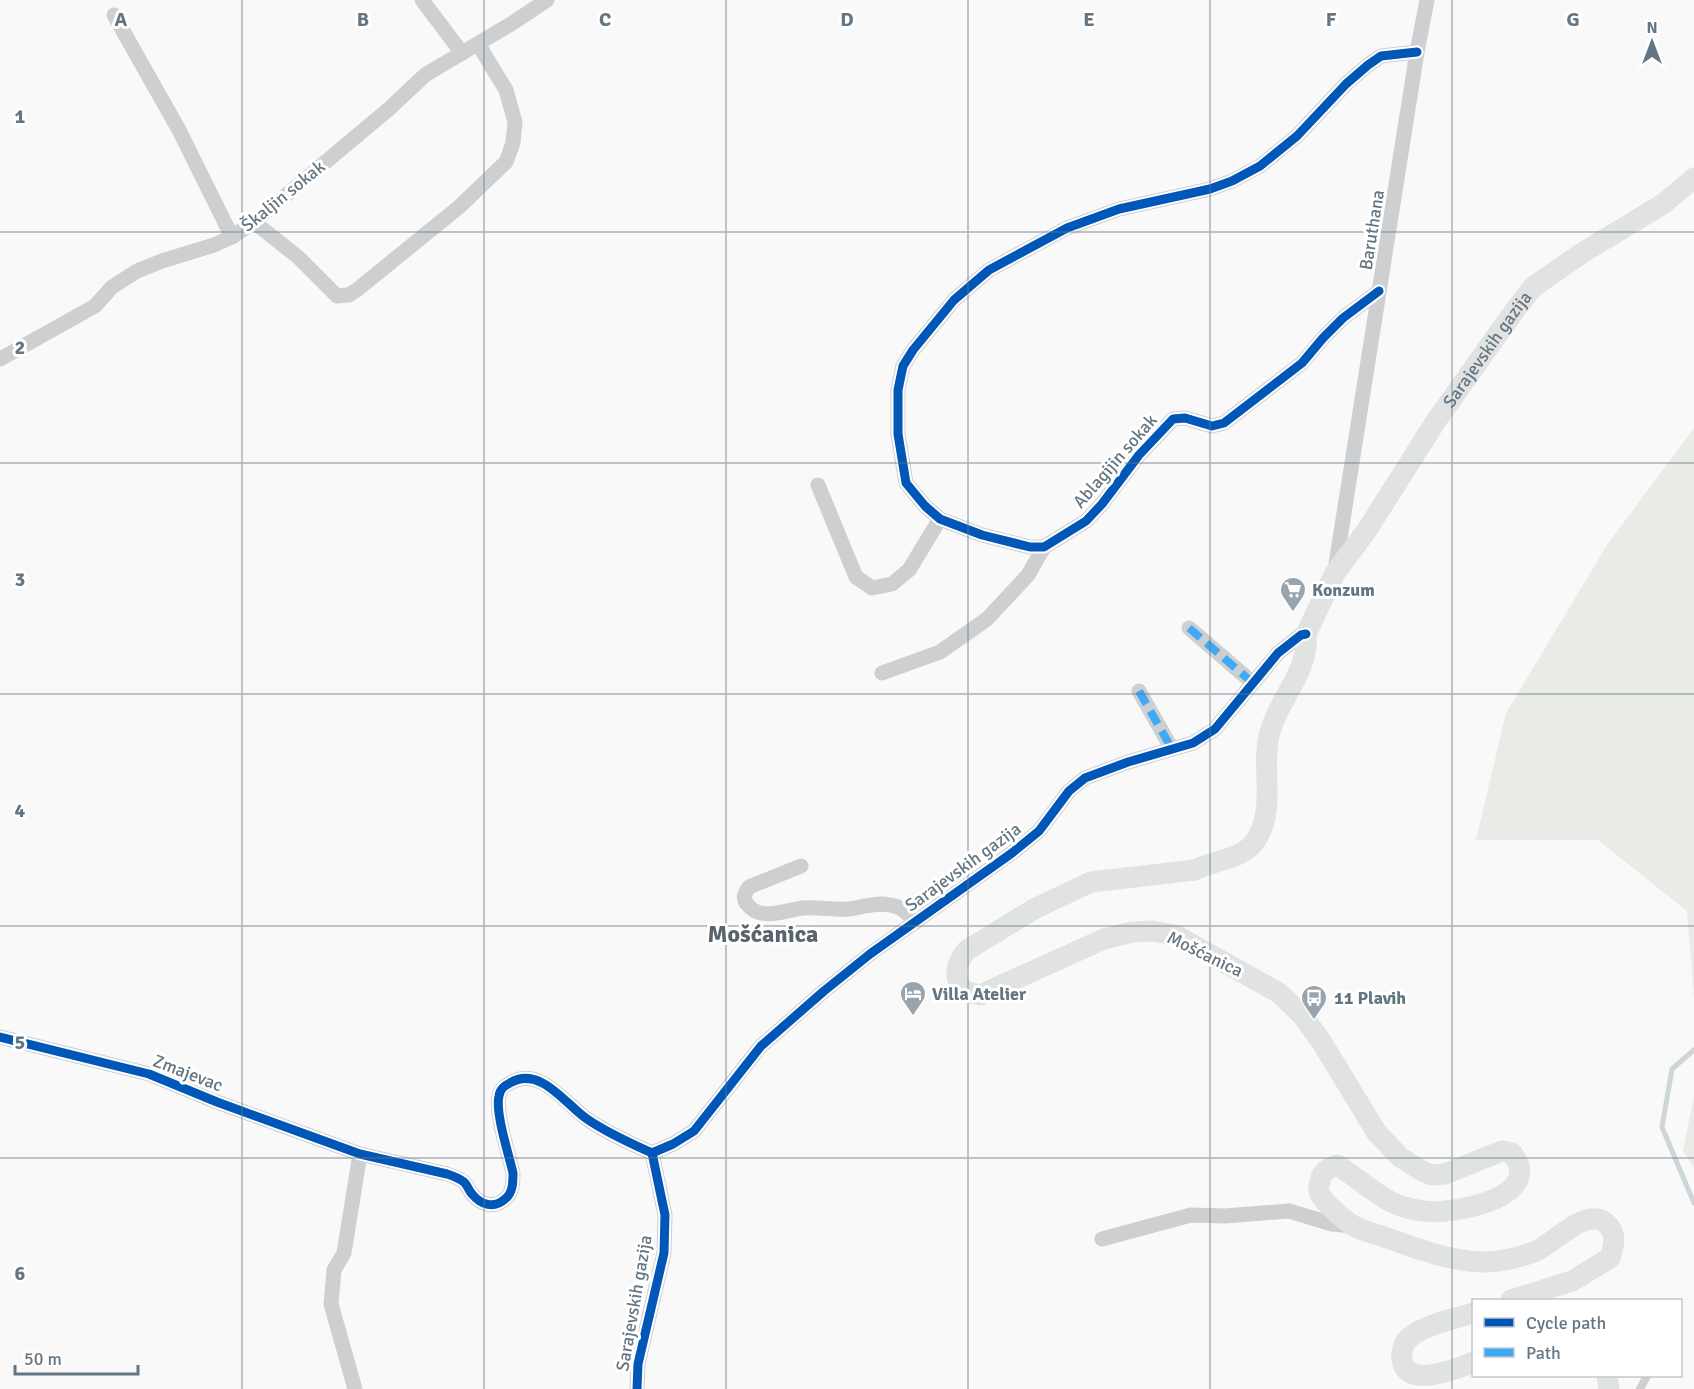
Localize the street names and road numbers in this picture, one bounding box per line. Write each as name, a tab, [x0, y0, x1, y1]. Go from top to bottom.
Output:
street label: Škaljin sokak	[237, 156, 329, 236]
street label: Baruthana	[1355, 188, 1389, 272]
street label: Sarajevskih gazija	[1438, 287, 1537, 412]
street label: Ablagijin sokak	[1068, 410, 1162, 512]
street label: Sarajevskih gazija	[901, 818, 1025, 916]
street label: Mošćanica	[1163, 926, 1247, 982]
street label: Zmajevac	[150, 1050, 226, 1096]
street label: Sarajevskih gazija	[611, 1233, 657, 1373]

